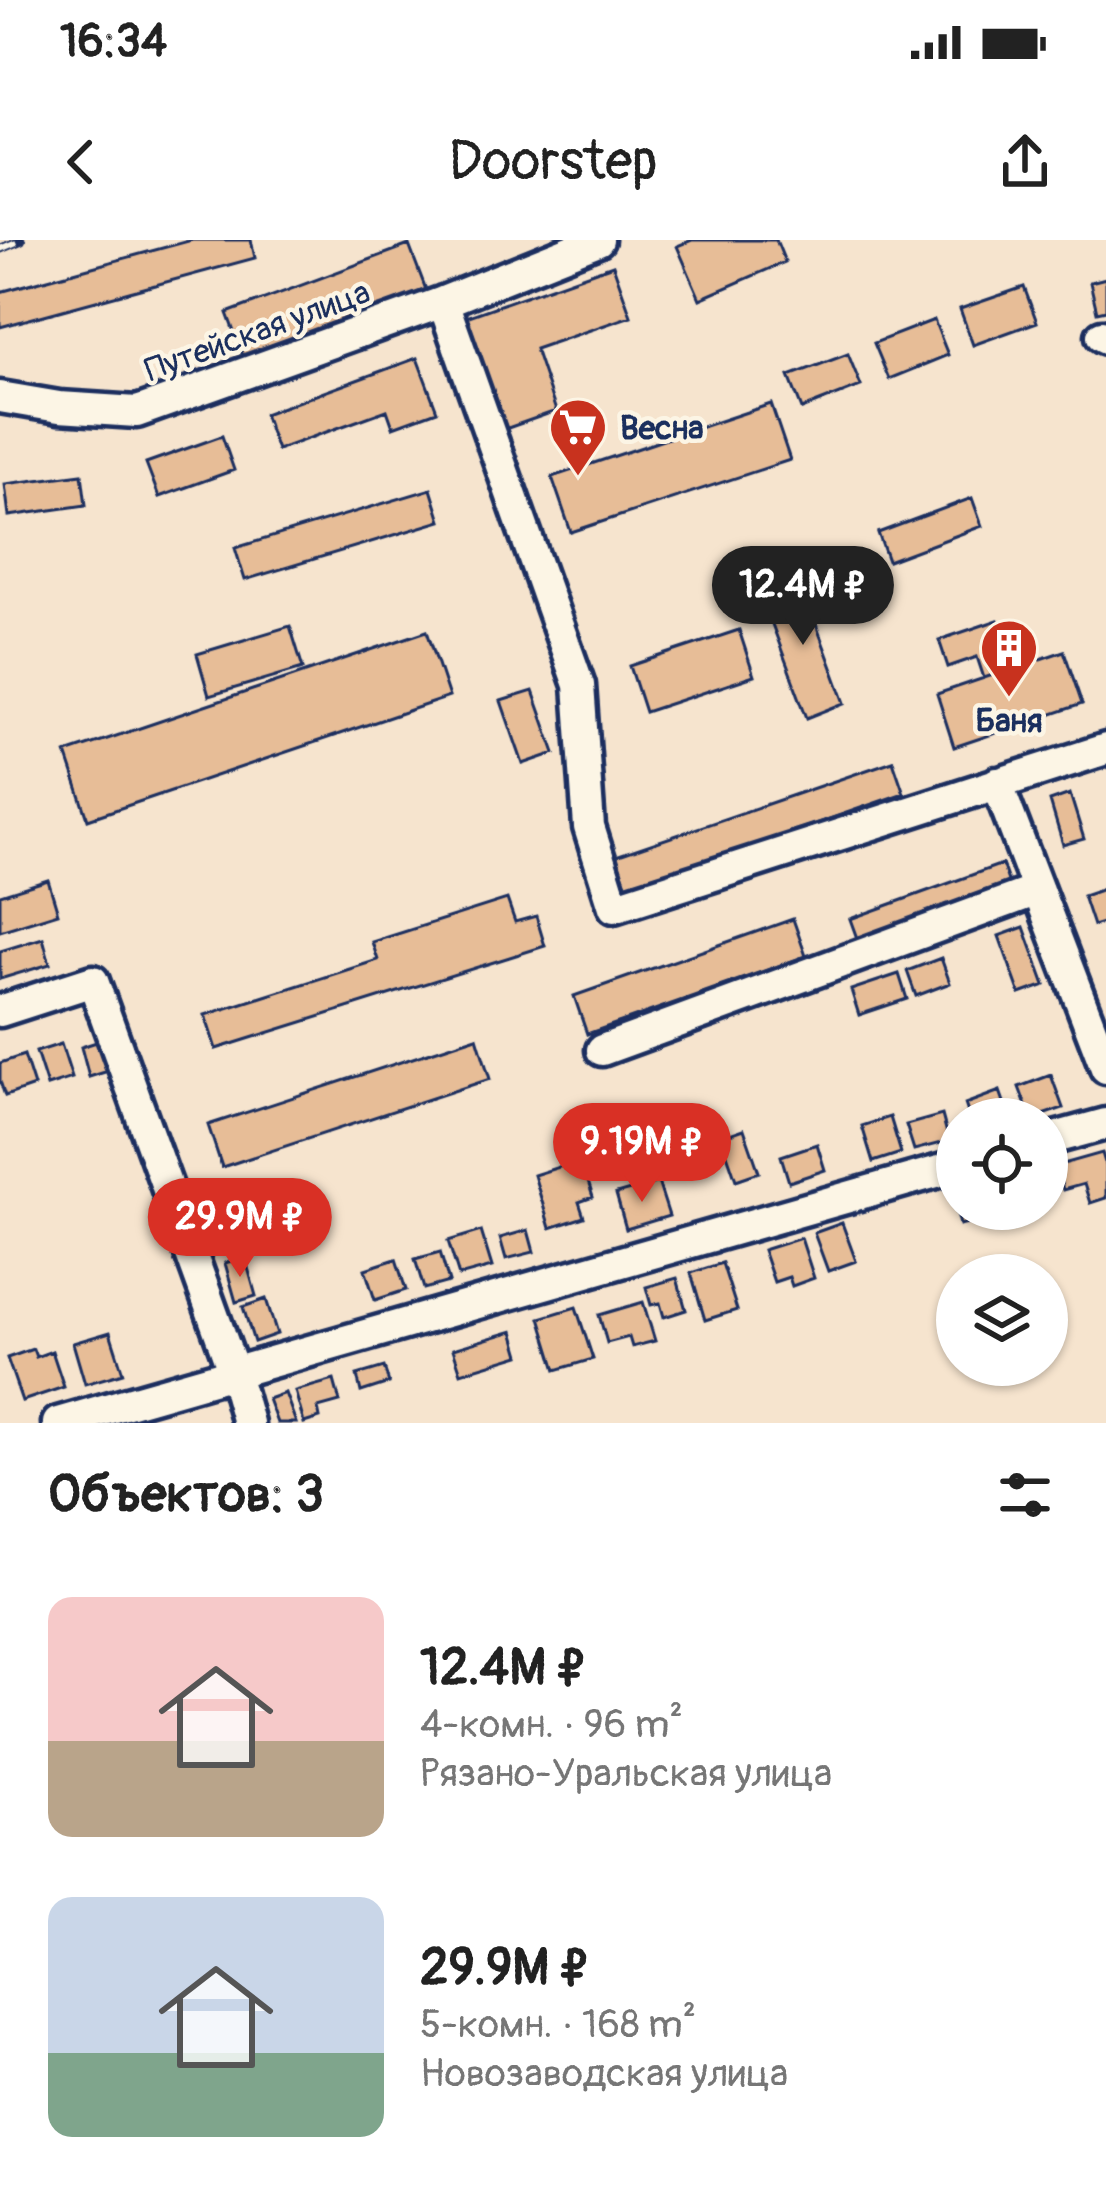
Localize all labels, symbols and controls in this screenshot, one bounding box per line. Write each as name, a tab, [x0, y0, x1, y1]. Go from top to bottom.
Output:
text: 16:34	[60, 14, 167, 70]
text: Doorstep	[448, 128, 658, 196]
icon: back	[48, 129, 114, 195]
icon: share	[992, 129, 1058, 195]
street label: Путейская улица	[139, 272, 376, 391]
supermarket icon: Весна	[547, 396, 609, 478]
place label: Весна	[620, 408, 704, 449]
pin: 12.4M ₽	[692, 546, 914, 648]
text: 12.4M ₽	[739, 560, 867, 609]
building icon: Баня	[978, 617, 1040, 699]
place label: Баня	[975, 701, 1043, 742]
map controls	[936, 1098, 1068, 1386]
button: locate	[936, 1098, 1068, 1230]
pin: 9.19M ₽	[531, 1103, 753, 1205]
text: 9.19M ₽	[580, 1117, 704, 1166]
pin: 29.9M ₽	[129, 1178, 351, 1280]
text: 29.9M ₽	[175, 1192, 305, 1241]
button: layers	[936, 1254, 1068, 1386]
icon: filters	[992, 1462, 1058, 1528]
text: Объектов: 3	[48, 1463, 324, 1527]
text: 12.4M ₽	[420, 1636, 588, 1700]
icon: home	[144, 1645, 288, 1789]
text: 4-комн. · 96 m²	[420, 1700, 683, 1749]
text: Рязано-Уральская улица	[420, 1749, 832, 1798]
text: 29.9M ₽	[420, 1936, 591, 2000]
icon: home	[144, 1945, 288, 2089]
text: 5-комн. · 168 m²	[420, 2000, 696, 2049]
text: Новозаводская улица	[420, 2049, 788, 2098]

